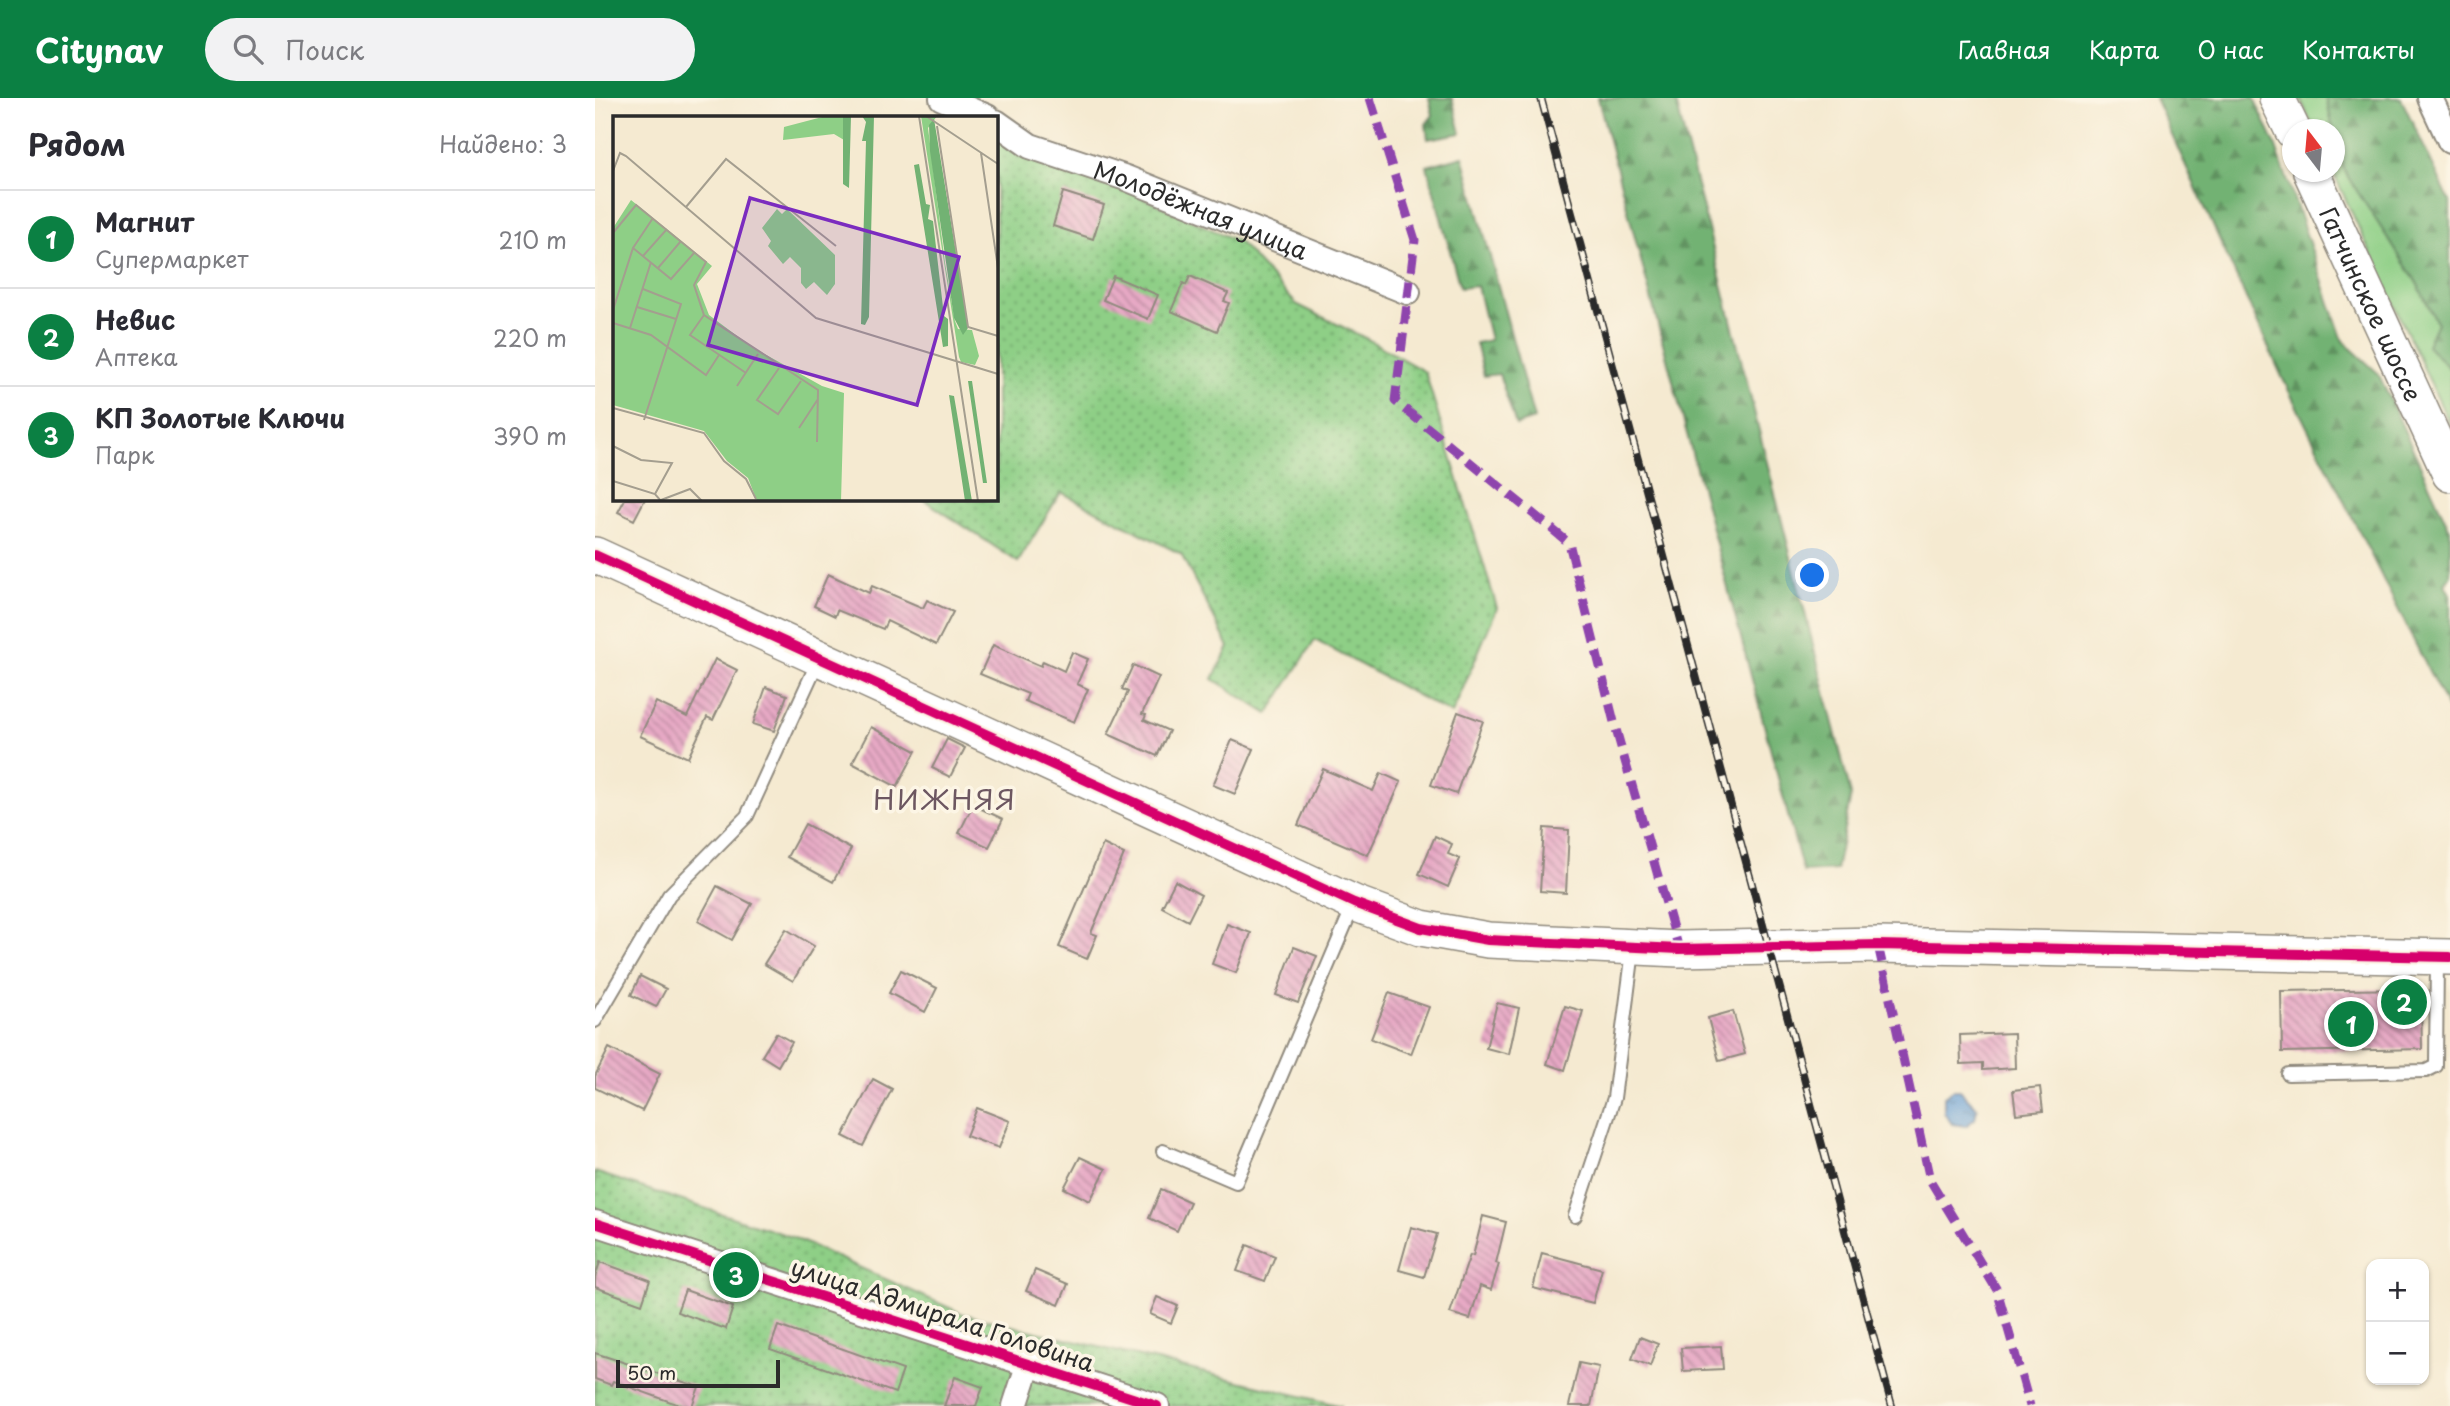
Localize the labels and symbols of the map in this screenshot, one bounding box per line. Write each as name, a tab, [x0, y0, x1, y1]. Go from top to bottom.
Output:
inset map	[613, 116, 997, 500]
north arrow	[2282, 119, 2345, 182]
street label: Молодёжная улица	[1089, 151, 1314, 268]
street label: Гатчинское шоссе	[2311, 200, 2432, 407]
your location	[1795, 558, 1829, 592]
district label: НИЖНЯЯ	[873, 777, 1017, 820]
pin: 2	[2381, 976, 2427, 1028]
pin: 1	[2328, 998, 2374, 1050]
street label: улица Адмирала Головина	[787, 1248, 1099, 1380]
pin: 3	[713, 1249, 759, 1301]
scale bar	[616, 1357, 781, 1389]

